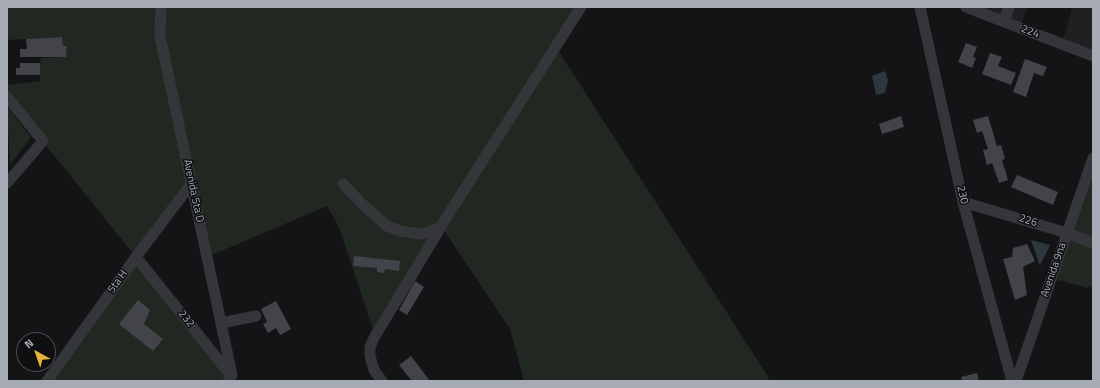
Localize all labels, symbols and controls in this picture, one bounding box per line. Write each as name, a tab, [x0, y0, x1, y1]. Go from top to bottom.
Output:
street label: 224	[1019, 23, 1041, 41]
street label: Avenida 5ta D	[180, 158, 206, 224]
street label: 230	[953, 185, 971, 205]
street label: 226	[1017, 212, 1039, 230]
street label: Avenida 9na	[1039, 241, 1069, 299]
street label: 5ta H	[105, 268, 131, 296]
street label: 232	[175, 308, 197, 330]
north arrow	[16, 332, 56, 372]
text: N	[21, 335, 37, 352]

